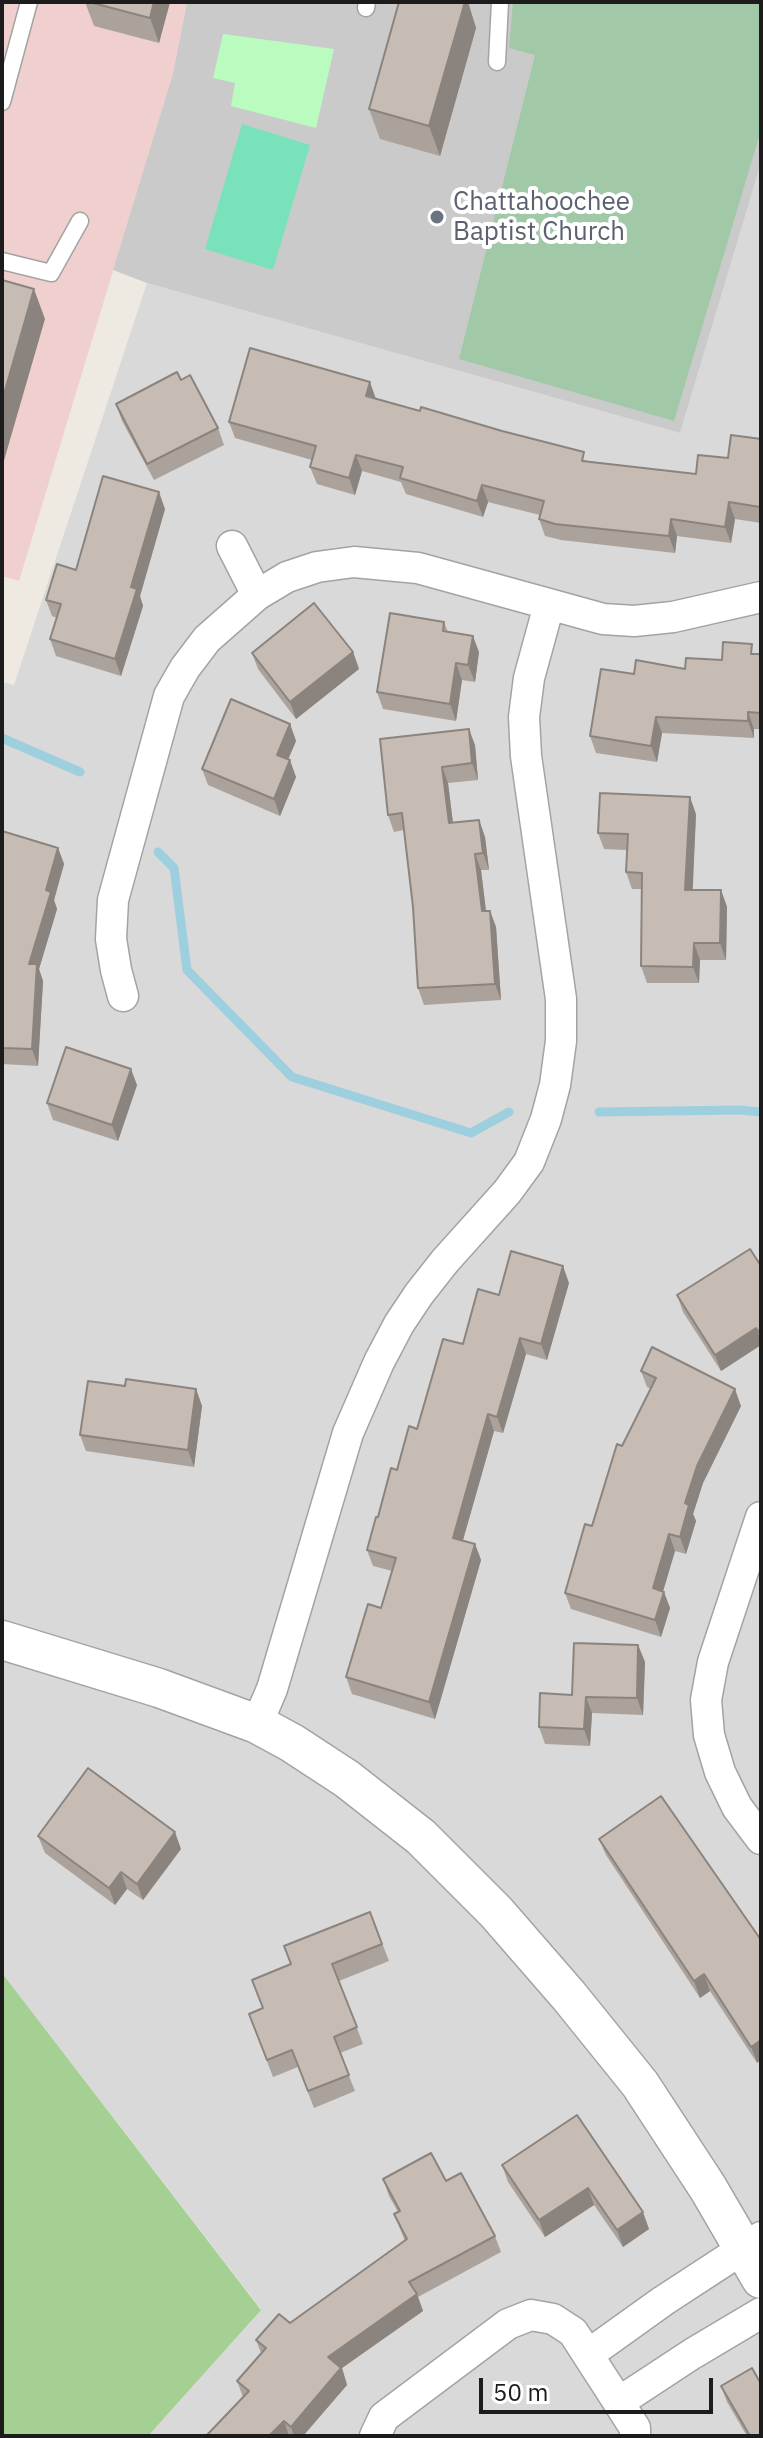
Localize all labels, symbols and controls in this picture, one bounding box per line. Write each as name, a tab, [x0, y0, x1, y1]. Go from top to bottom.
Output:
place label: Chattahoochee Baptist Church	[453, 186, 630, 248]
marker: Chattahoochee Baptist Church	[428, 208, 446, 226]
scale bar	[483, 2362, 717, 2412]
text: 50 m	[493, 2376, 548, 2408]

